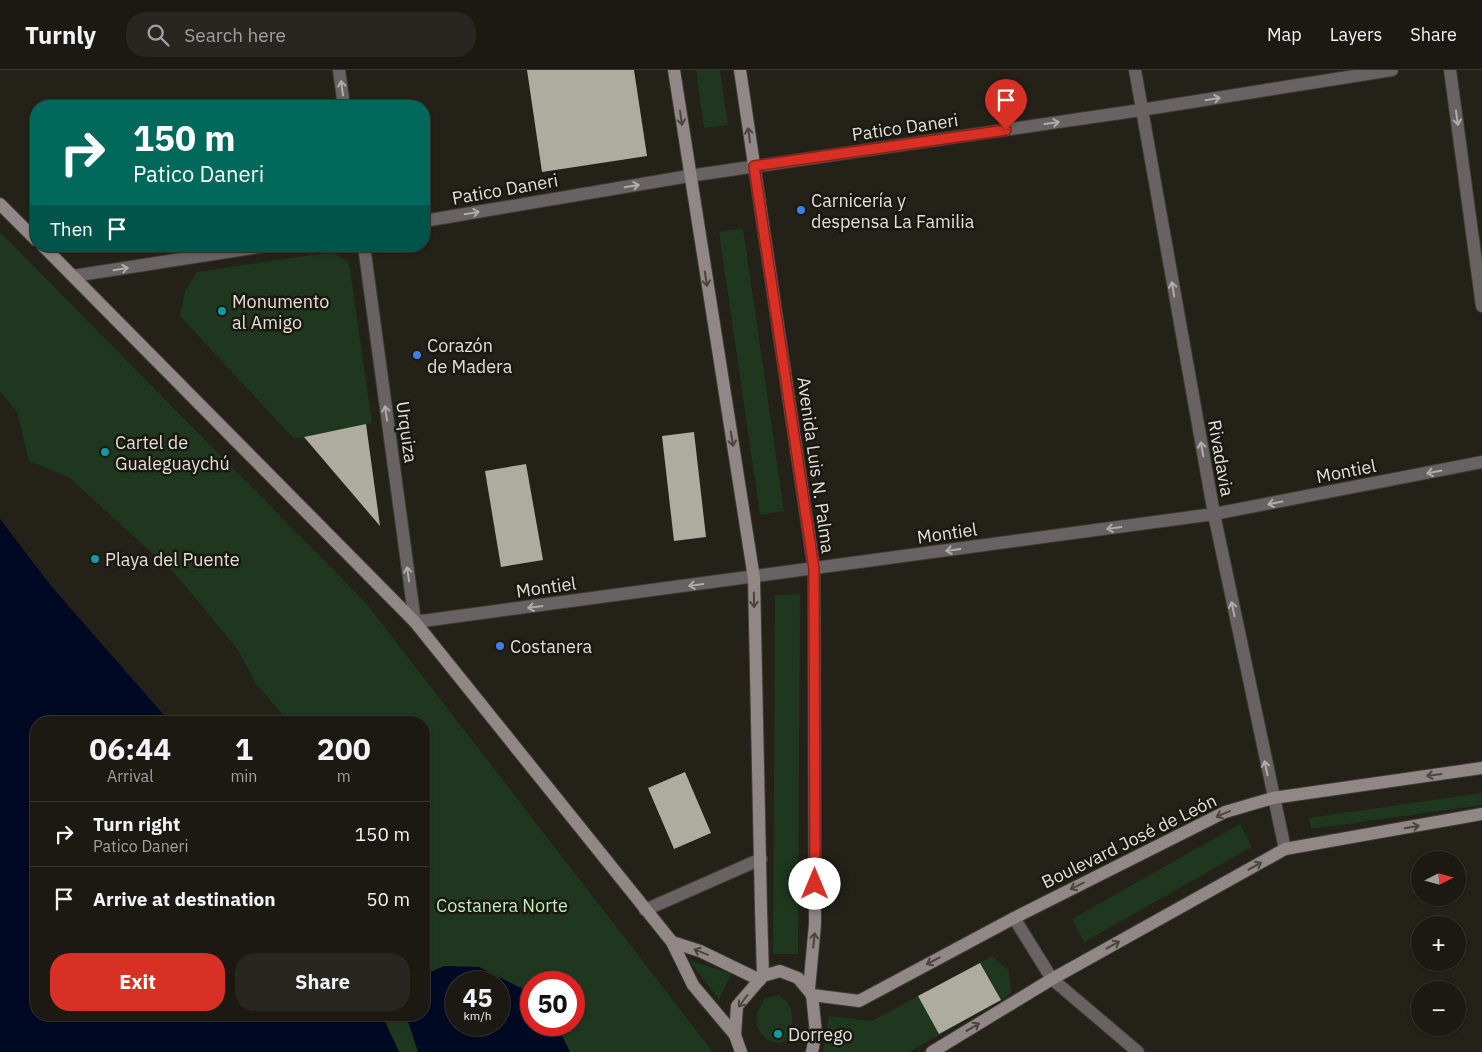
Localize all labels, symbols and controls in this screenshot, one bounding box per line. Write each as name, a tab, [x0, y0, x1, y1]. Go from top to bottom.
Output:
search box	[126, 12, 476, 57]
text: Turnly	[25, 19, 96, 51]
icon: search	[144, 21, 172, 49]
text: Search here	[184, 23, 286, 47]
text: Map	[1267, 23, 1302, 46]
text: Layers	[1330, 23, 1382, 46]
text: Share	[1410, 23, 1457, 46]
pin	[985, 79, 1027, 130]
one-way arrow	[337, 80, 347, 96]
icon: arrive	[992, 86, 1020, 114]
one-way arrow	[1205, 93, 1221, 103]
street label: Patico Daneri	[850, 108, 960, 146]
one-way arrow	[676, 110, 686, 126]
one-way arrow	[1452, 110, 1462, 126]
text: 150 m	[133, 115, 236, 161]
one-way arrow	[1044, 118, 1060, 128]
icon: right	[50, 120, 115, 185]
one-way arrow	[744, 127, 754, 143]
text: Patico Daneri	[133, 159, 264, 188]
street label: Patico Daneri	[450, 168, 560, 210]
one-way arrow	[624, 180, 640, 190]
place label: Carnicería y despensa La Familia	[811, 189, 975, 233]
marker: Carnicería y despensa La Familia	[795, 204, 807, 216]
one-way arrow	[463, 207, 479, 217]
icon: arrive	[103, 215, 131, 243]
text: Then	[50, 217, 93, 241]
one-way arrow	[112, 263, 128, 273]
one-way arrow	[701, 270, 711, 286]
one-way arrow	[1168, 282, 1178, 298]
place label: Monumento al Amigo	[232, 290, 329, 334]
marker: Monumento al Amigo	[216, 305, 228, 317]
place label: Corazón de Madera	[427, 334, 513, 378]
marker: Corazón de Madera	[411, 349, 423, 361]
street label: Avenida Luis N. Palma	[792, 375, 840, 555]
street label: Urquiza	[391, 400, 423, 465]
one-way arrow	[381, 405, 391, 421]
street label: Rivadavia	[1203, 418, 1239, 498]
place label: Cartel de Gualeguaychú	[115, 431, 230, 475]
one-way arrow	[727, 431, 737, 447]
one-way arrow	[1197, 442, 1206, 458]
marker: Cartel de Gualeguaychú	[99, 446, 111, 458]
street label: Montiel	[1314, 454, 1378, 488]
one-way arrow	[1427, 467, 1443, 477]
one-way arrow	[1267, 498, 1283, 508]
street label: Montiel	[915, 517, 979, 549]
one-way arrow	[1106, 523, 1122, 533]
one-way arrow	[945, 545, 961, 555]
place label: Playa del Puente	[105, 548, 240, 571]
marker: Playa del Puente	[89, 553, 101, 565]
one-way arrow	[403, 567, 413, 583]
street label: Montiel	[514, 571, 578, 603]
one-way arrow	[688, 580, 704, 590]
one-way arrow	[750, 592, 759, 608]
one-way arrow	[1228, 601, 1238, 617]
one-way arrow	[527, 602, 543, 612]
place label: Costanera	[510, 635, 592, 658]
marker: Costanera	[494, 640, 506, 652]
text: 06:44	[89, 729, 171, 768]
text: 1	[235, 729, 253, 768]
text: 200	[317, 729, 371, 768]
one-way arrow	[1261, 760, 1271, 776]
text: Arrival	[107, 766, 154, 786]
text: min	[230, 766, 257, 786]
text: m	[337, 766, 351, 786]
one-way arrow	[1426, 770, 1442, 780]
street label: Boulevard José de León	[1038, 789, 1220, 893]
one-way arrow	[1216, 809, 1231, 819]
text: Turn right	[93, 812, 180, 836]
icon: right	[50, 820, 78, 848]
one-way arrow	[1403, 821, 1419, 831]
text: 150 m	[355, 822, 410, 846]
text: Patico Daneri	[93, 836, 188, 856]
north arrow	[1411, 851, 1466, 906]
map controls	[1411, 851, 1466, 1036]
position arrow	[788, 857, 840, 909]
one-way arrow	[1248, 860, 1262, 870]
one-way arrow	[1070, 881, 1085, 891]
icon: arrive	[50, 885, 78, 913]
text: Arrive at destination	[93, 887, 276, 911]
text: 50 m	[366, 887, 410, 911]
park label: Costanera Norte	[436, 894, 568, 917]
button: +	[1411, 916, 1466, 971]
one-way arrow	[809, 932, 819, 948]
one-way arrow	[1106, 939, 1120, 949]
one-way arrow	[694, 946, 709, 956]
button: Exit	[50, 953, 225, 1011]
button: Share	[235, 953, 410, 1011]
one-way arrow	[926, 956, 941, 966]
speed limit sign: 50	[520, 971, 585, 1036]
text: 45	[462, 981, 493, 1014]
button: −	[1411, 981, 1466, 1036]
one-way arrow	[737, 994, 748, 1007]
text: km/h	[463, 1008, 492, 1023]
one-way arrow	[966, 1021, 980, 1031]
place label: Dorrego	[788, 1023, 853, 1046]
marker: Dorrego	[772, 1028, 784, 1040]

